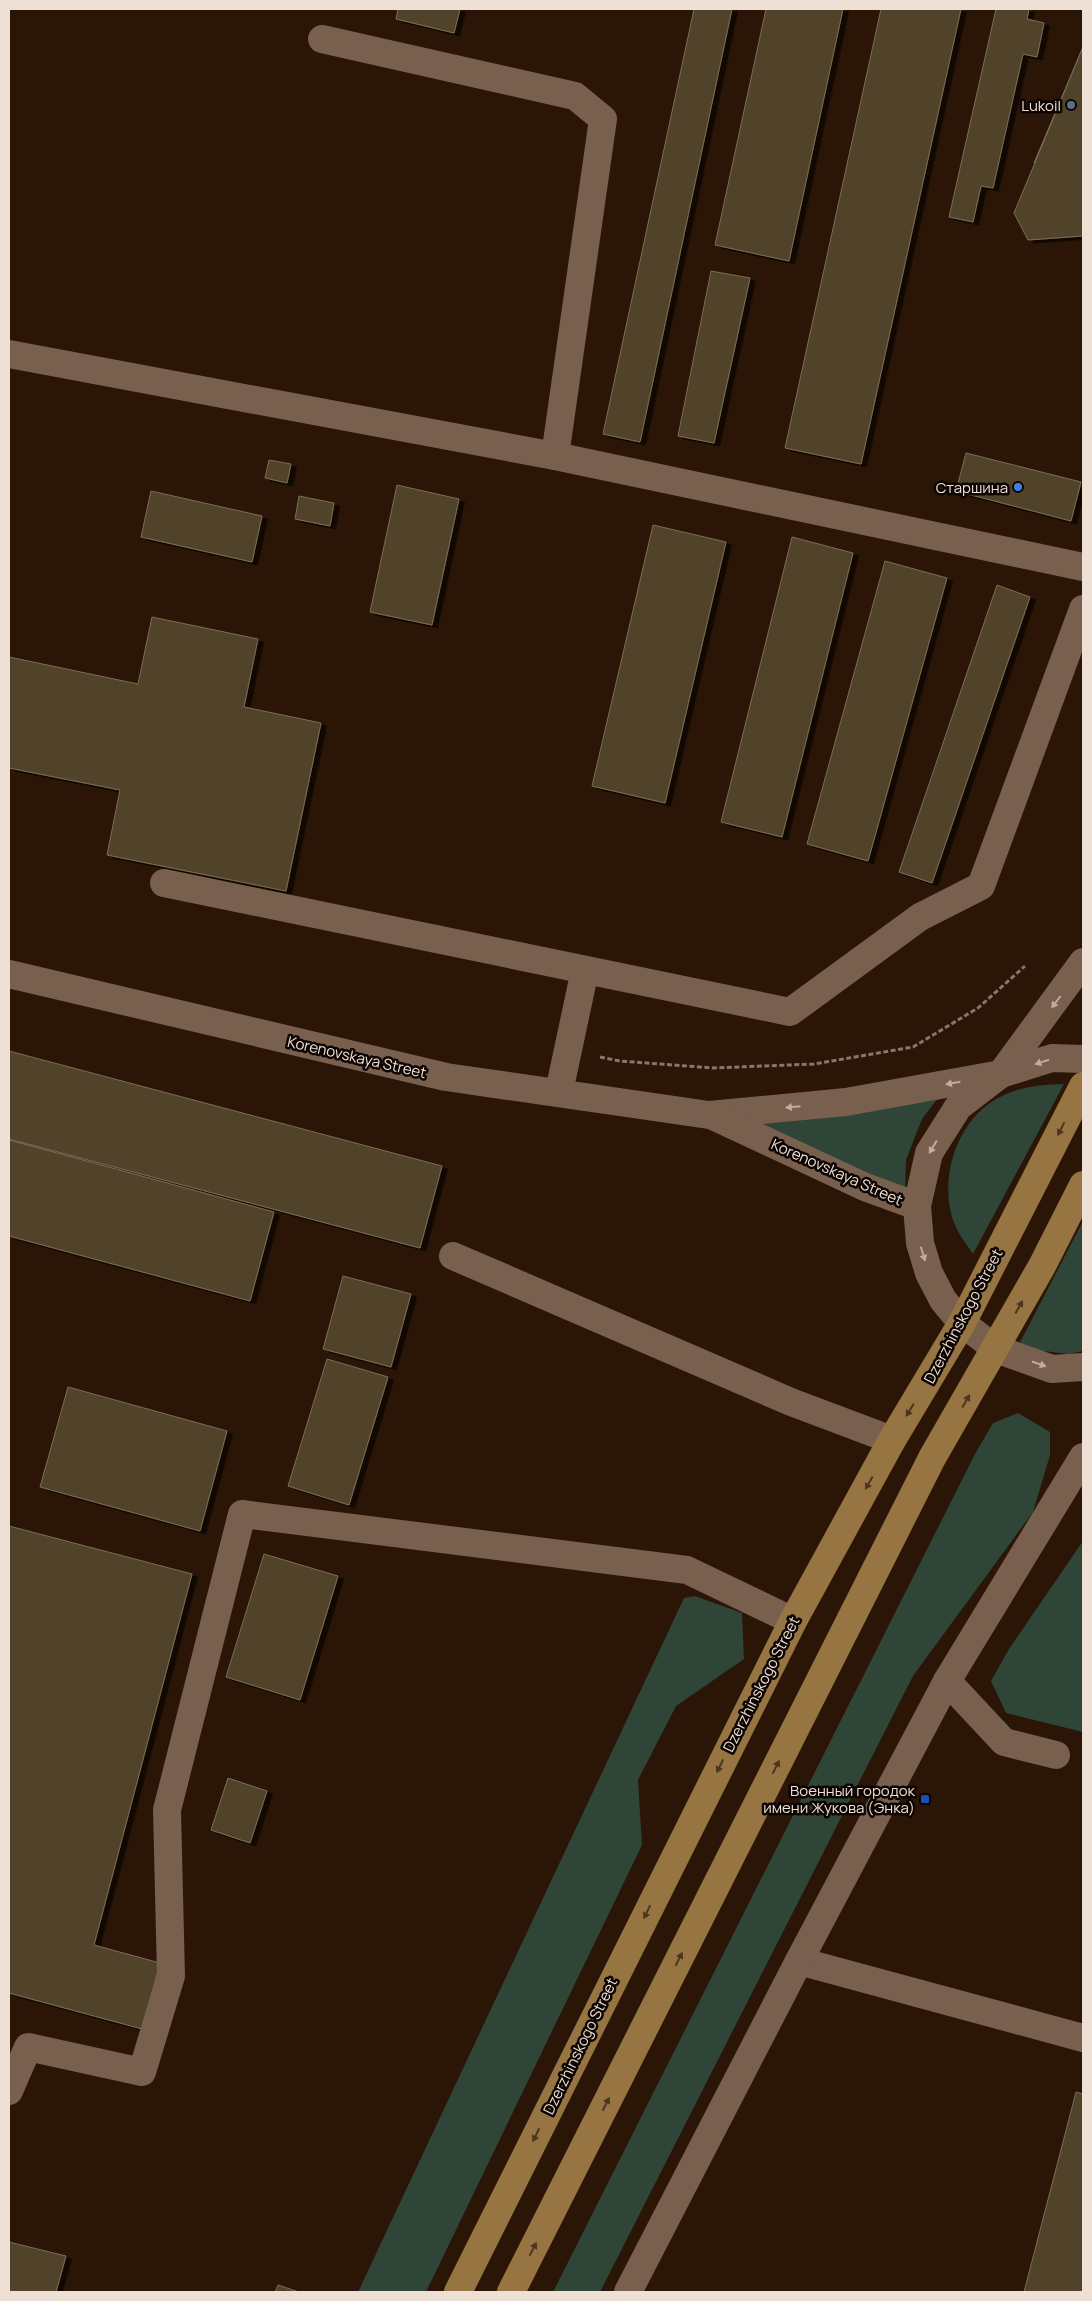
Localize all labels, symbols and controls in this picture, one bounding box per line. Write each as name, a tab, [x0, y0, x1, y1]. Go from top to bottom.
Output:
place label: Lukoil	[1021, 95, 1061, 116]
marker: Lukoil	[1065, 99, 1077, 111]
place label: Старшина	[936, 477, 1008, 498]
marker: Старшина	[1012, 481, 1024, 493]
one-way arrow	[1050, 995, 1061, 1008]
street label: Korenovskaya Street	[285, 1031, 429, 1083]
one-way arrow	[1034, 1058, 1049, 1066]
one-way arrow	[945, 1079, 961, 1087]
one-way arrow	[784, 1103, 800, 1111]
one-way arrow	[1057, 1122, 1065, 1136]
street label: Korenovskaya Street	[768, 1134, 906, 1210]
one-way arrow	[929, 1140, 938, 1153]
street label: Dzerzhinskogo Street	[919, 1245, 1007, 1387]
one-way arrow	[919, 1247, 927, 1262]
one-way arrow	[1015, 1300, 1024, 1313]
one-way arrow	[1031, 1361, 1046, 1368]
one-way arrow	[961, 1395, 970, 1408]
one-way arrow	[906, 1404, 915, 1417]
one-way arrow	[864, 1476, 873, 1490]
street label: Dzerzhinskogo Street	[718, 1613, 804, 1755]
one-way arrow	[715, 1759, 723, 1773]
one-way arrow	[772, 1760, 780, 1774]
place label: Военный городок имени Жукова (Энка)	[763, 1780, 916, 1818]
marker: Военный городок имени Жукова (Энка)	[919, 1793, 931, 1805]
one-way arrow	[643, 1904, 651, 1919]
one-way arrow	[675, 1951, 684, 1966]
street label: Dzerzhinskogo Street	[538, 1974, 622, 2118]
one-way arrow	[602, 2097, 610, 2111]
one-way arrow	[532, 2128, 540, 2143]
one-way arrow	[529, 2242, 537, 2256]

